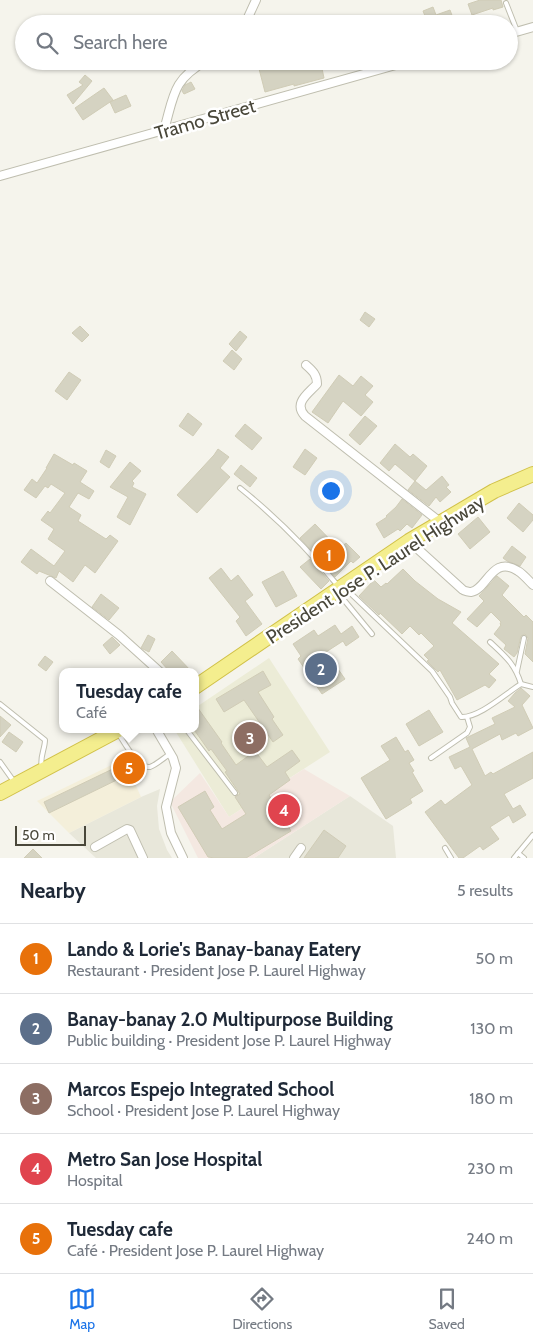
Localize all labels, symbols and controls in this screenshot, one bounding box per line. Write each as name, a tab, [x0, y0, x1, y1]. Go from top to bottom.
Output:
search box	[15, 15, 518, 70]
icon: search	[33, 29, 61, 57]
text: Search here	[73, 31, 167, 54]
street label: Tramo Street	[152, 94, 259, 145]
your location	[318, 478, 344, 504]
street label: President Jose P. Laurel Highway	[262, 490, 489, 649]
pin: 1	[313, 536, 345, 574]
pin: 2	[305, 650, 337, 688]
popup	[59, 668, 199, 733]
text: Tuesday cafe	[76, 680, 182, 703]
text: Café	[76, 703, 107, 722]
pin: 3	[234, 719, 266, 757]
pin: 5	[113, 749, 145, 787]
pin: 4	[268, 791, 300, 829]
scale bar	[15, 823, 86, 846]
text: 50 m	[22, 826, 55, 844]
text: Nearby	[20, 878, 86, 903]
text: 5 results	[457, 881, 513, 900]
text: Lando & Lorie's Banay-banay Eatery	[67, 938, 361, 961]
text: 1	[33, 949, 39, 968]
text: 50 m	[476, 949, 513, 968]
text: Restaurant · President Jose P. Laurel Highway	[67, 961, 366, 980]
text: Banay-banay 2.0 Multipurpose Building	[67, 1008, 393, 1031]
text: 2	[32, 1019, 40, 1038]
text: 130 m	[470, 1019, 513, 1038]
text: Public building · President Jose P. Laurel Highway	[67, 1031, 391, 1050]
text: Marcos Espejo Integrated School	[67, 1078, 334, 1101]
text: 3	[32, 1089, 40, 1108]
text: 180 m	[469, 1089, 513, 1108]
text: School · President Jose P. Laurel Highway	[67, 1101, 340, 1120]
text: Metro San Jose Hospital	[67, 1148, 262, 1171]
text: 4	[31, 1159, 41, 1178]
text: 230 m	[467, 1159, 513, 1178]
text: Hospital	[67, 1171, 123, 1190]
text: Tuesday cafe	[67, 1218, 173, 1241]
text: 5	[32, 1229, 40, 1248]
text: 240 m	[467, 1229, 513, 1248]
text: Café · President Jose P. Laurel Highway	[67, 1241, 324, 1260]
tab: Map	[68, 1285, 96, 1333]
tab: Directions	[232, 1285, 292, 1333]
tab: Saved	[428, 1285, 465, 1333]

